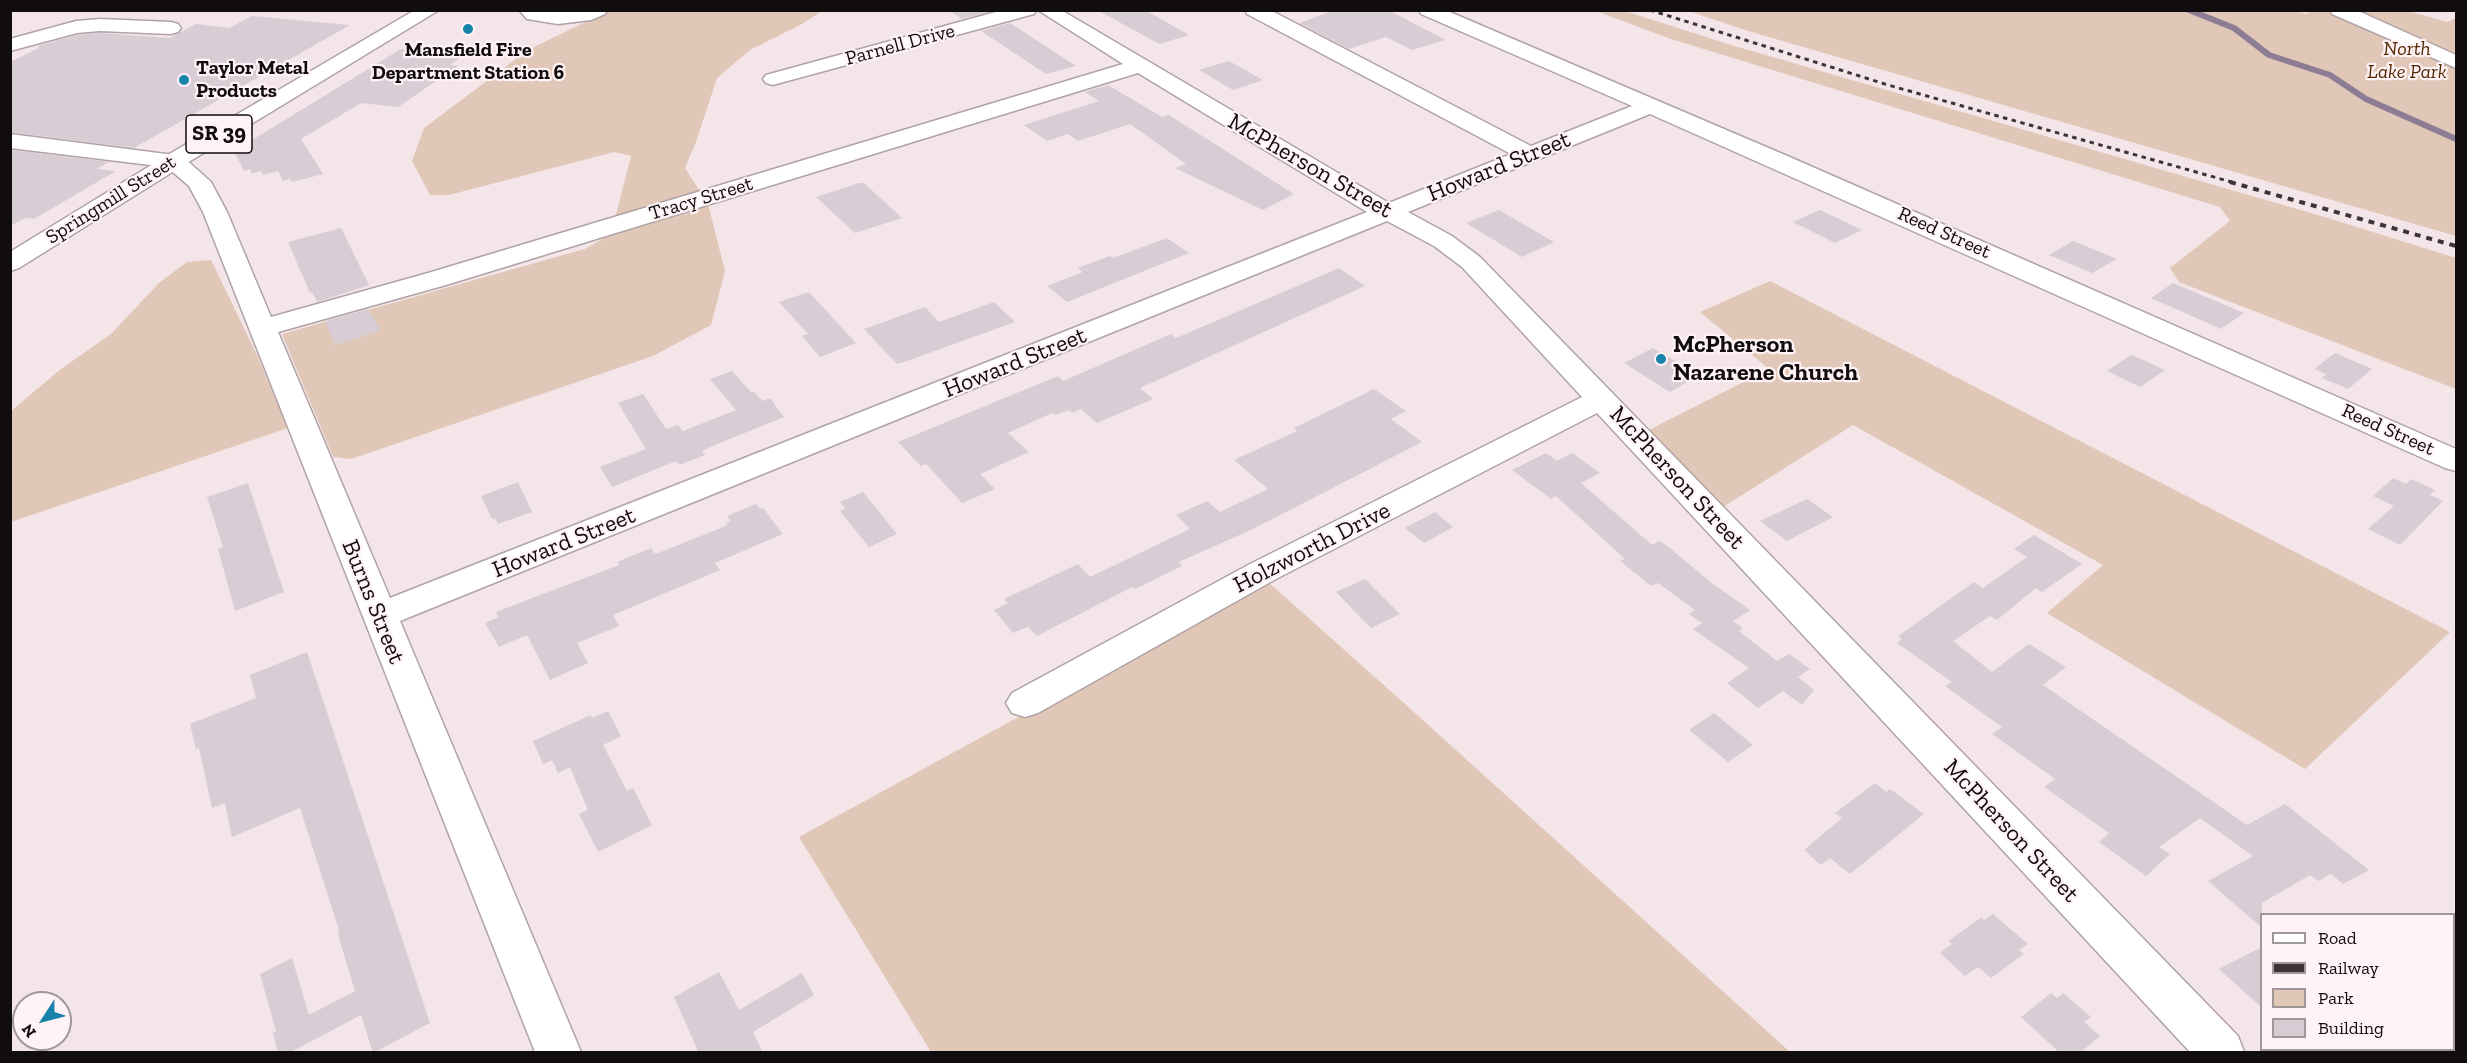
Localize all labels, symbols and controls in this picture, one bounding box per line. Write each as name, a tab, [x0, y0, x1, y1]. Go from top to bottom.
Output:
street label: Parnell Drive	[843, 19, 957, 71]
marker: Mansfield Fire Department Station 6	[461, 22, 475, 36]
park label: North Lake Park	[2367, 37, 2447, 84]
place label: Mansfield Fire Department Station 6	[372, 38, 564, 85]
place label: Taylor Metal Products	[196, 56, 309, 103]
marker: Taylor Metal Products	[177, 73, 191, 87]
street label: McPherson Street	[1223, 107, 1397, 225]
road number: SR 39	[186, 115, 252, 153]
street label: Howard Street	[1423, 125, 1575, 209]
street label: Springmill Street	[42, 150, 180, 250]
street label: Tracy Street	[646, 172, 756, 226]
street label: Reed Street	[1894, 202, 1994, 264]
street label: Howard Street	[939, 321, 1091, 405]
place label: McPherson Nazarene Church	[1673, 331, 1858, 387]
marker: McPherson Nazarene Church	[1654, 352, 1668, 366]
street label: Reed Street	[2338, 399, 2438, 461]
street label: McPherson Street	[1603, 400, 1751, 556]
street label: Holzworth Drive	[1229, 496, 1395, 600]
street label: Howard Street	[488, 501, 640, 585]
street label: Burns Street	[335, 536, 411, 668]
street label: McPherson Street	[1937, 753, 2085, 909]
legend	[2260, 913, 2455, 1051]
text: Road	[2318, 927, 2357, 949]
text: Railway	[2318, 957, 2379, 979]
text: Park	[2318, 987, 2354, 1009]
north arrow	[12, 991, 72, 1051]
text: Building	[2318, 1017, 2384, 1039]
text: N	[17, 1020, 40, 1041]

